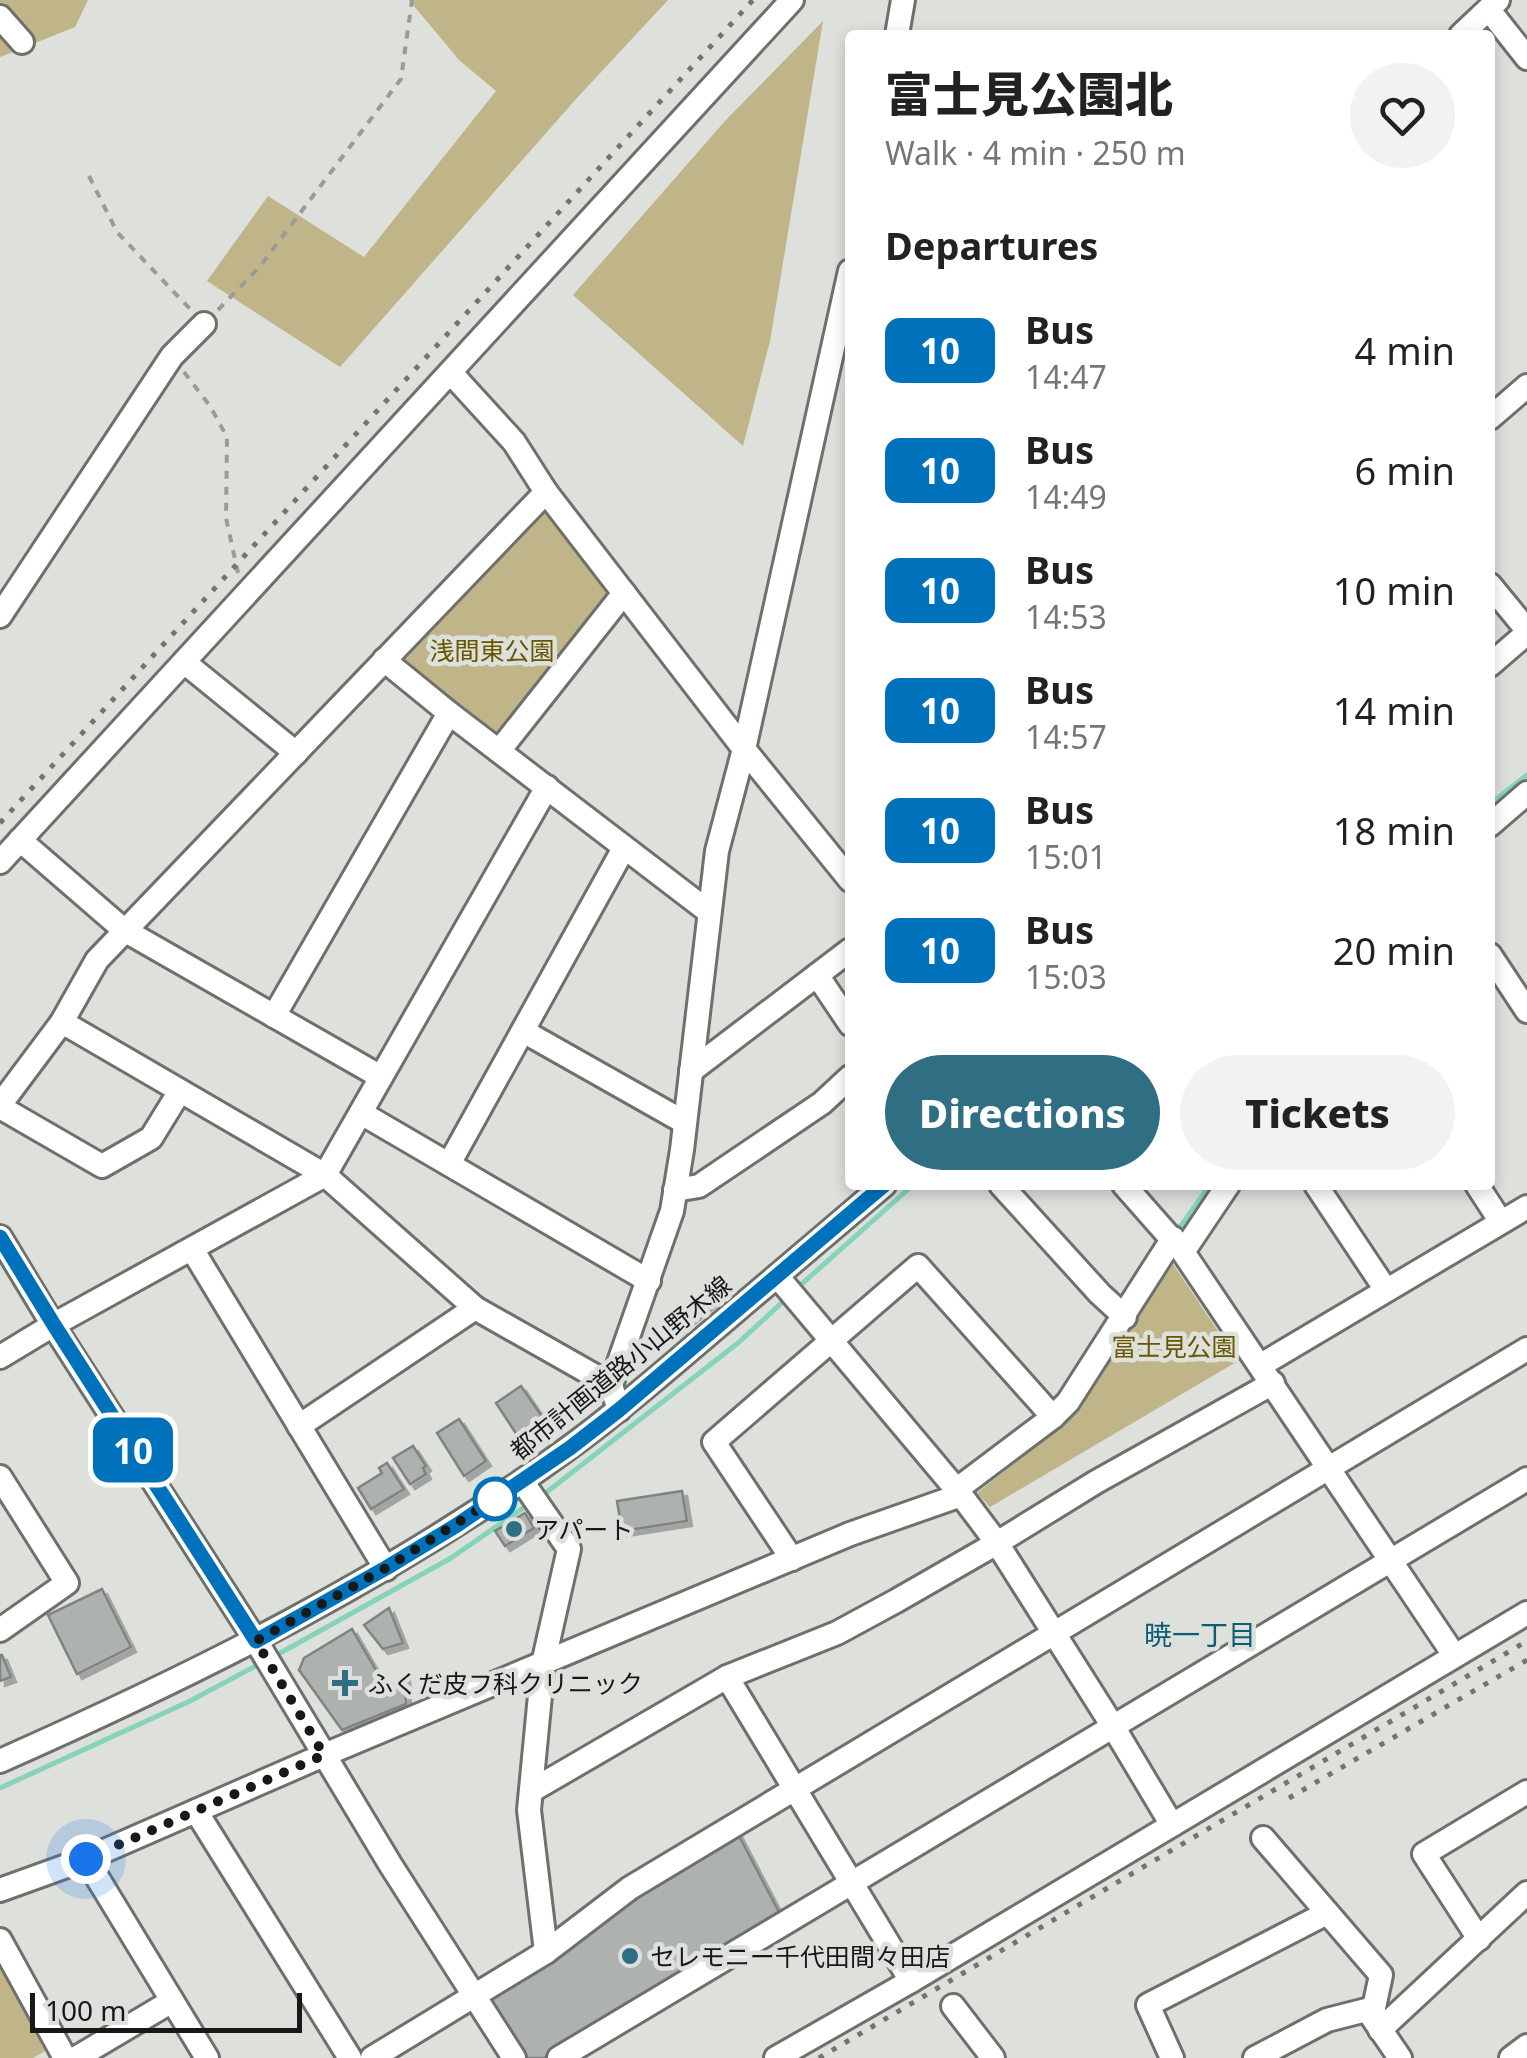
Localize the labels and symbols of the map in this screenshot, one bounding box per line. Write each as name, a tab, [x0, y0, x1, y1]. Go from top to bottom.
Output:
park label: 浅間東公園	[429, 633, 555, 667]
street label: 都市計画道路小山野木線	[502, 1267, 738, 1467]
park label: 富士見公園	[1111, 1329, 1237, 1363]
line badge: 10	[88, 1418, 178, 1482]
unlabelled marker	[474, 1478, 516, 1520]
place label: アパート	[534, 1512, 634, 1546]
marker: アパート	[503, 1518, 525, 1540]
district label: 暁一丁目	[1144, 1615, 1256, 1653]
place label: ふくだ皮フ科クリニック	[368, 1666, 643, 1700]
marker: ふくだ皮フ科クリニック	[332, 1670, 358, 1696]
your location	[61, 1834, 111, 1884]
place label: セレモニー千代田間々田店	[650, 1939, 950, 1973]
marker: セレモニー千代田間々田店	[619, 1945, 641, 1967]
scale bar	[30, 1988, 302, 2032]

